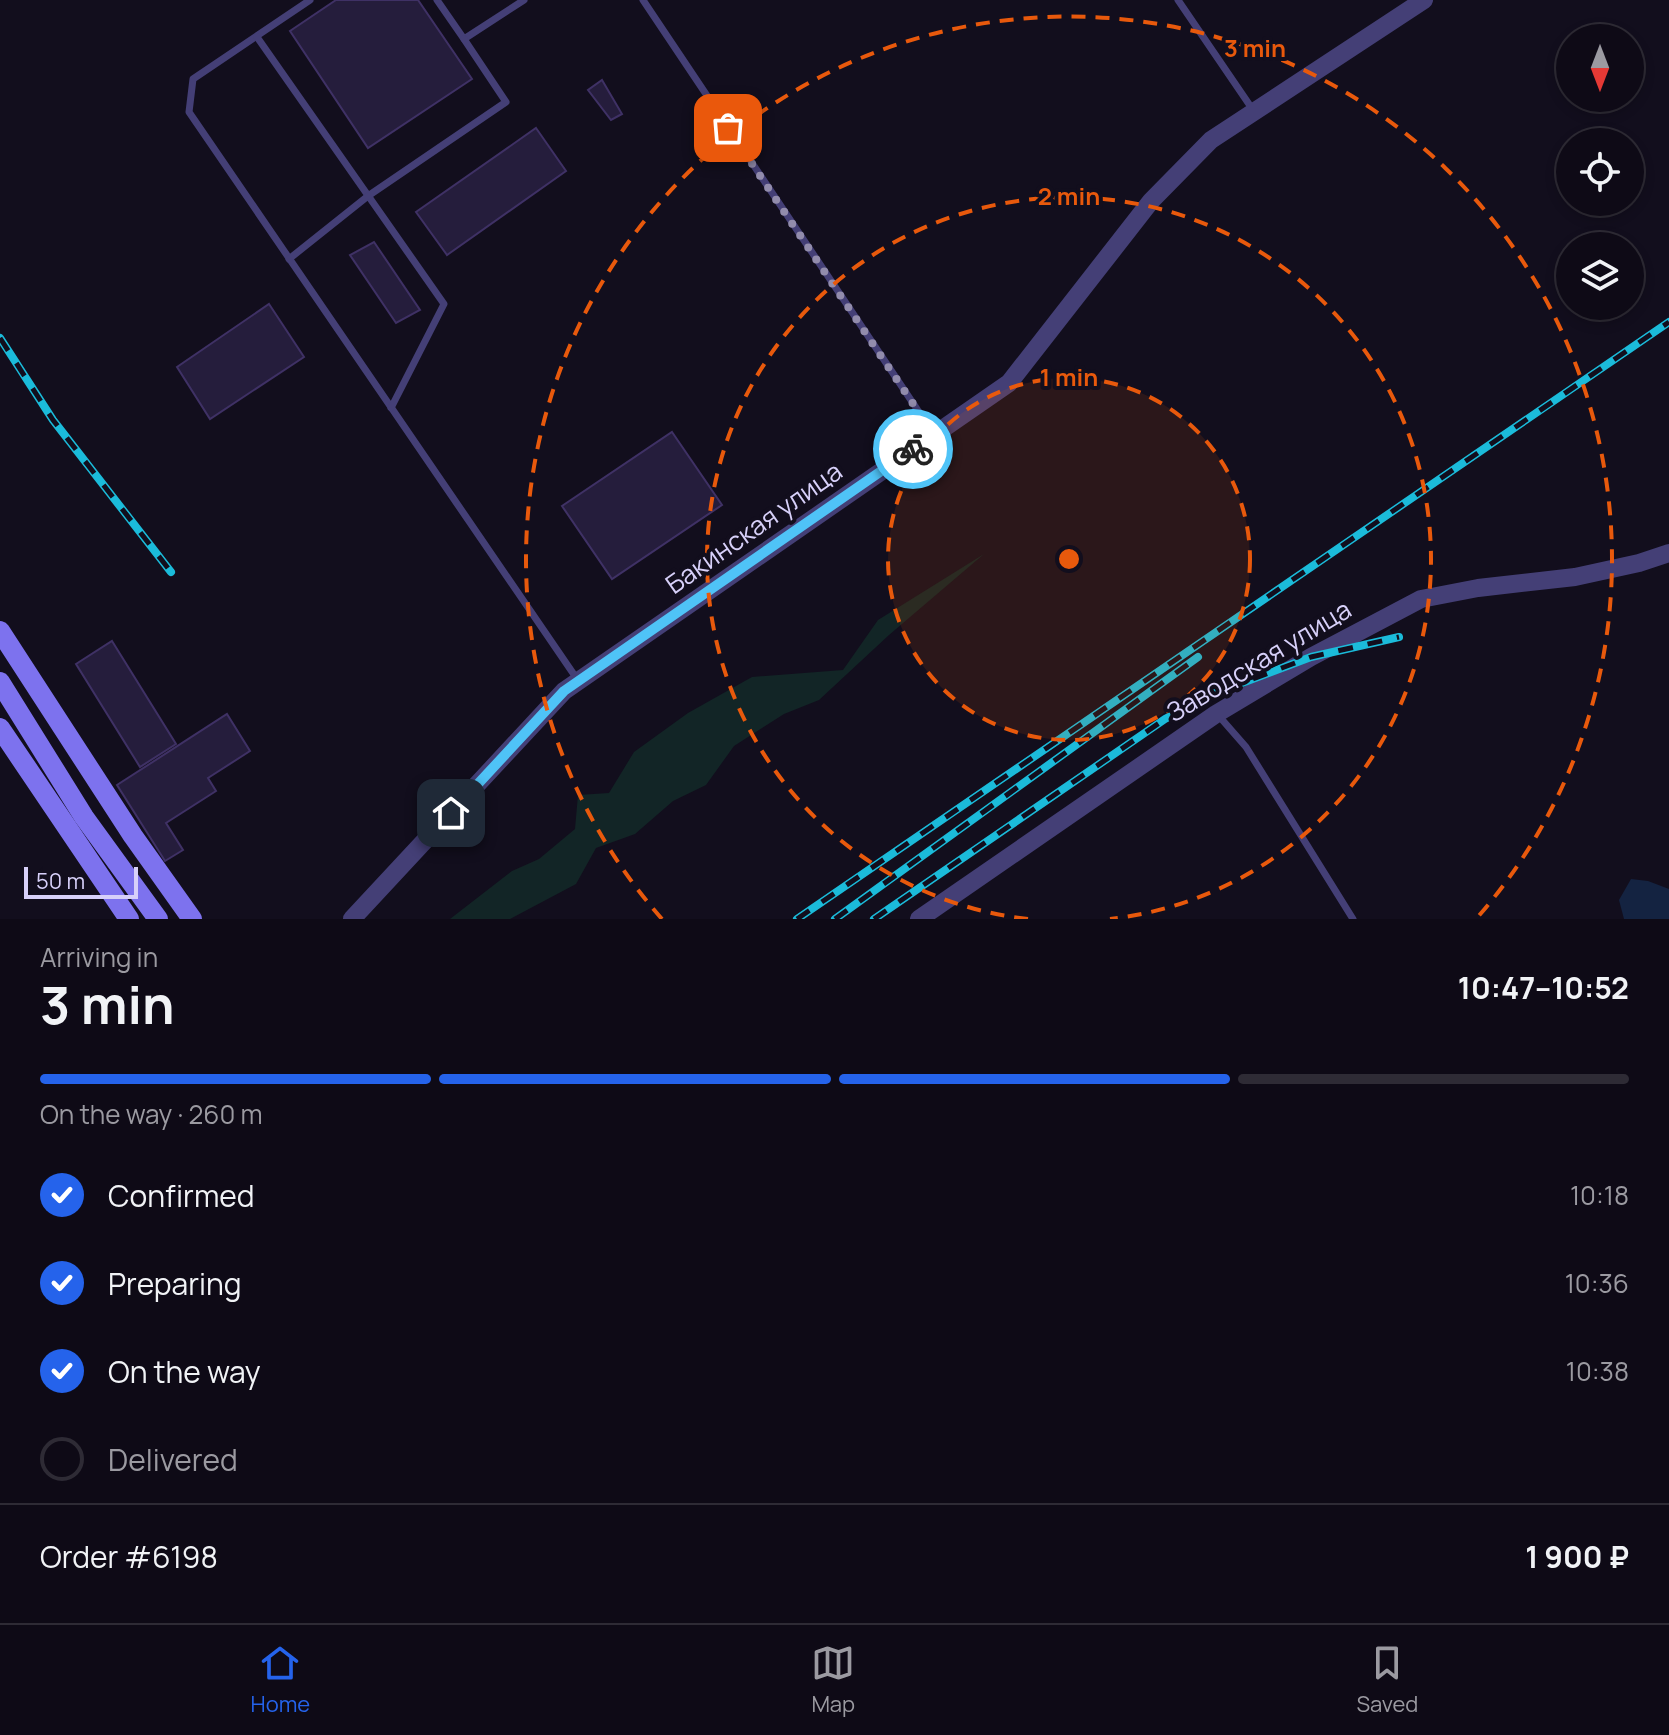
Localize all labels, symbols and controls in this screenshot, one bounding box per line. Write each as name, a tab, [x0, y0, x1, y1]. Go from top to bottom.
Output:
north arrow	[1556, 24, 1644, 112]
map controls	[1556, 24, 1644, 320]
text: 3 min	[1224, 31, 1286, 64]
pin	[694, 94, 762, 162]
icon: bag	[706, 106, 750, 150]
button: locate	[1556, 128, 1644, 216]
text: 2 min	[1038, 179, 1100, 212]
button: layers	[1556, 232, 1644, 320]
text: 1 min	[1040, 360, 1098, 393]
courier	[873, 409, 953, 489]
icon: bike	[891, 427, 935, 471]
street label: Бакинская улица	[658, 453, 849, 602]
centre of rings	[1055, 545, 1083, 573]
street label: Заводская улица	[1159, 591, 1358, 730]
pin	[417, 779, 485, 847]
icon: home	[429, 791, 473, 835]
scale bar	[24, 863, 138, 899]
text: 50 m	[36, 866, 85, 896]
text: Arriving in	[40, 939, 158, 975]
text: 10:47–10:52	[1458, 967, 1629, 1008]
text: 3 min	[40, 969, 175, 1040]
text: On the way · 260 m	[40, 1096, 263, 1132]
icon: check	[40, 1173, 84, 1217]
text: Confirmed	[108, 1175, 255, 1216]
text: 10:18	[1570, 1177, 1629, 1213]
icon: check	[40, 1261, 84, 1305]
text: Preparing	[108, 1263, 242, 1304]
text: 10:36	[1565, 1265, 1629, 1301]
icon: check	[40, 1349, 84, 1393]
text: On the way	[108, 1351, 261, 1392]
text: 10:38	[1566, 1353, 1629, 1389]
text: Delivered	[108, 1439, 238, 1480]
text: Order #6198	[40, 1536, 218, 1577]
text: 1 900 ₽	[1525, 1536, 1629, 1577]
tab: Home	[251, 1641, 310, 1719]
tab: Map	[811, 1641, 855, 1719]
tab: Saved	[1356, 1641, 1418, 1719]

